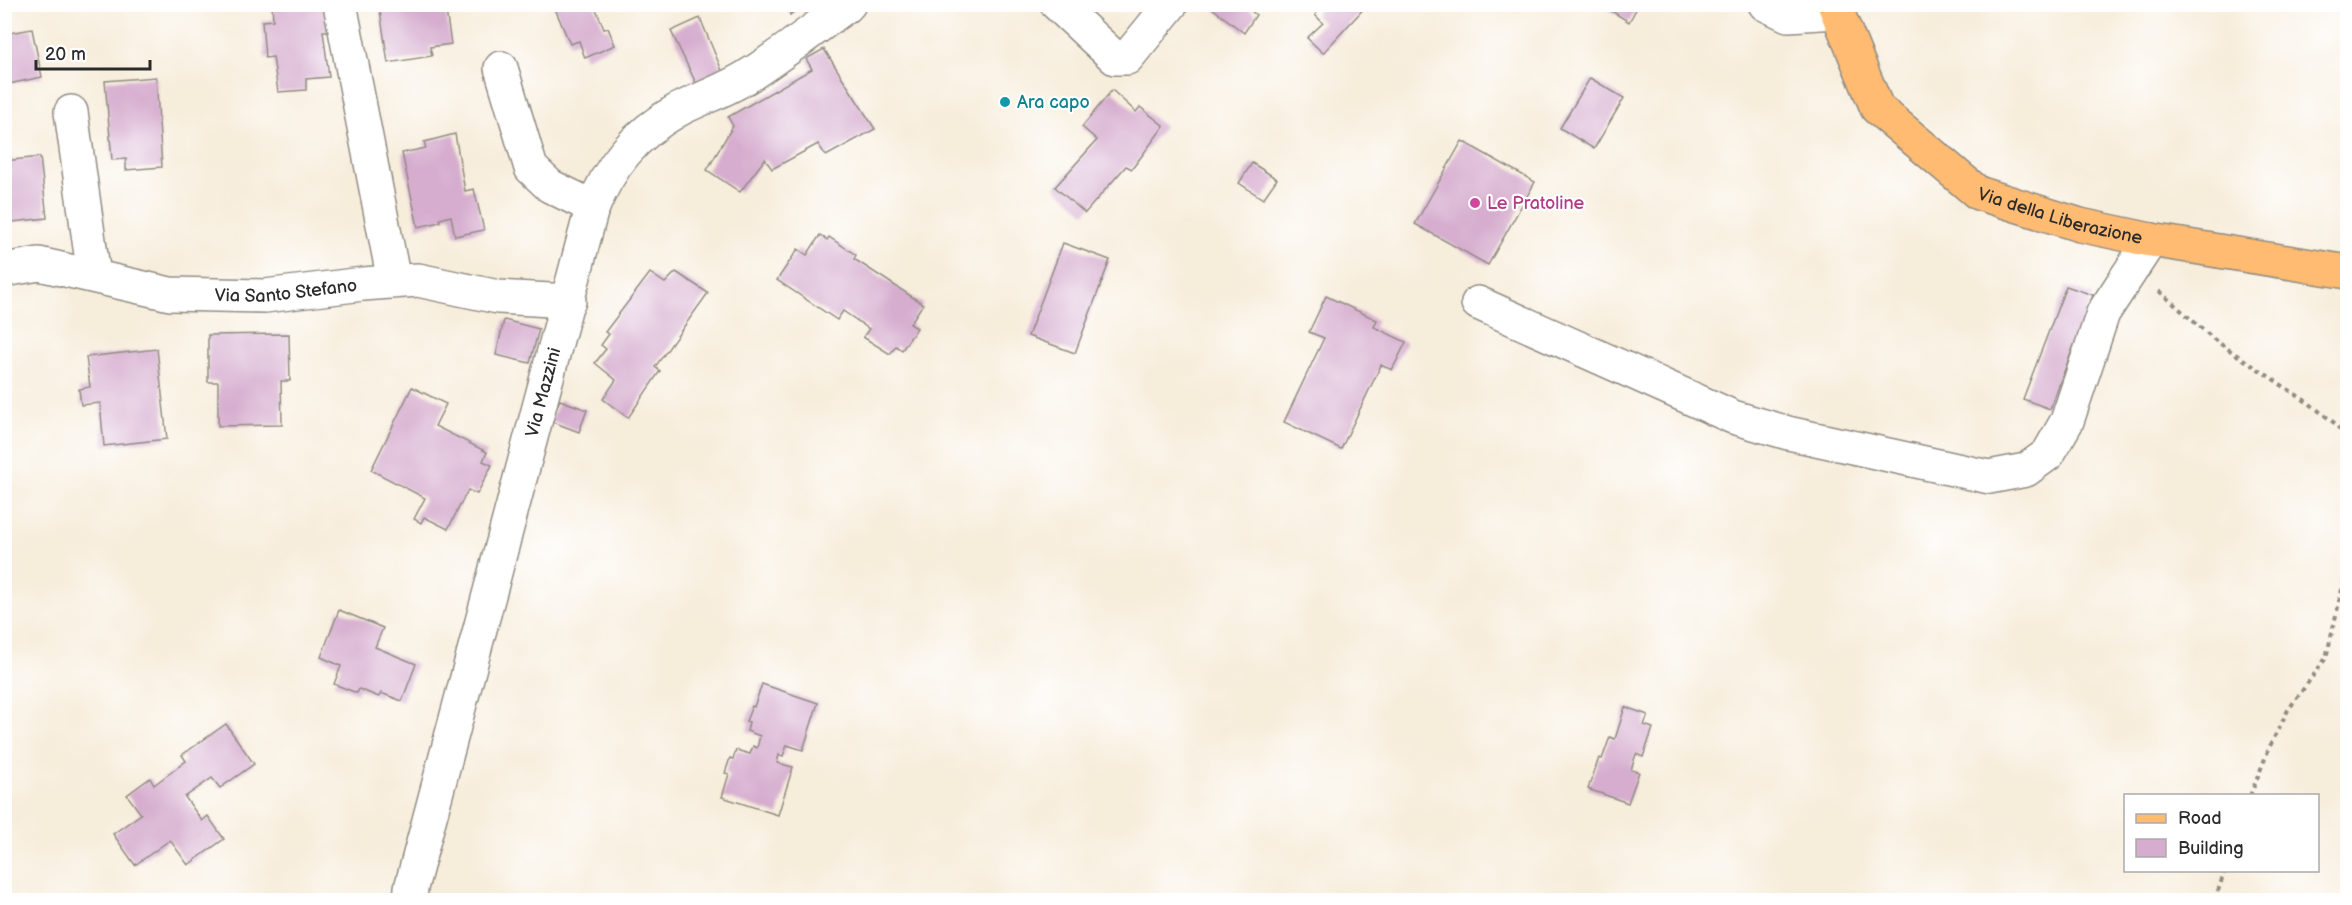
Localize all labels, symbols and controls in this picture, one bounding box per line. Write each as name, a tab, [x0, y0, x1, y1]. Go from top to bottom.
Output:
scale bar	[36, 33, 150, 71]
text: 20 m	[45, 44, 86, 65]
place label: Ara capo	[1017, 92, 1090, 113]
marker: Ara capo	[998, 95, 1012, 109]
street label: Via della Liberazione	[1975, 184, 2145, 249]
place label: Le Pratoline	[1487, 193, 1585, 214]
marker: Le Pratoline	[1468, 196, 1482, 210]
street label: Via Santo Stefano	[214, 275, 358, 307]
street label: Via Mazzini	[521, 345, 565, 440]
legend	[2124, 794, 2319, 872]
text: Road	[2178, 808, 2222, 829]
text: Building	[2178, 838, 2244, 859]

